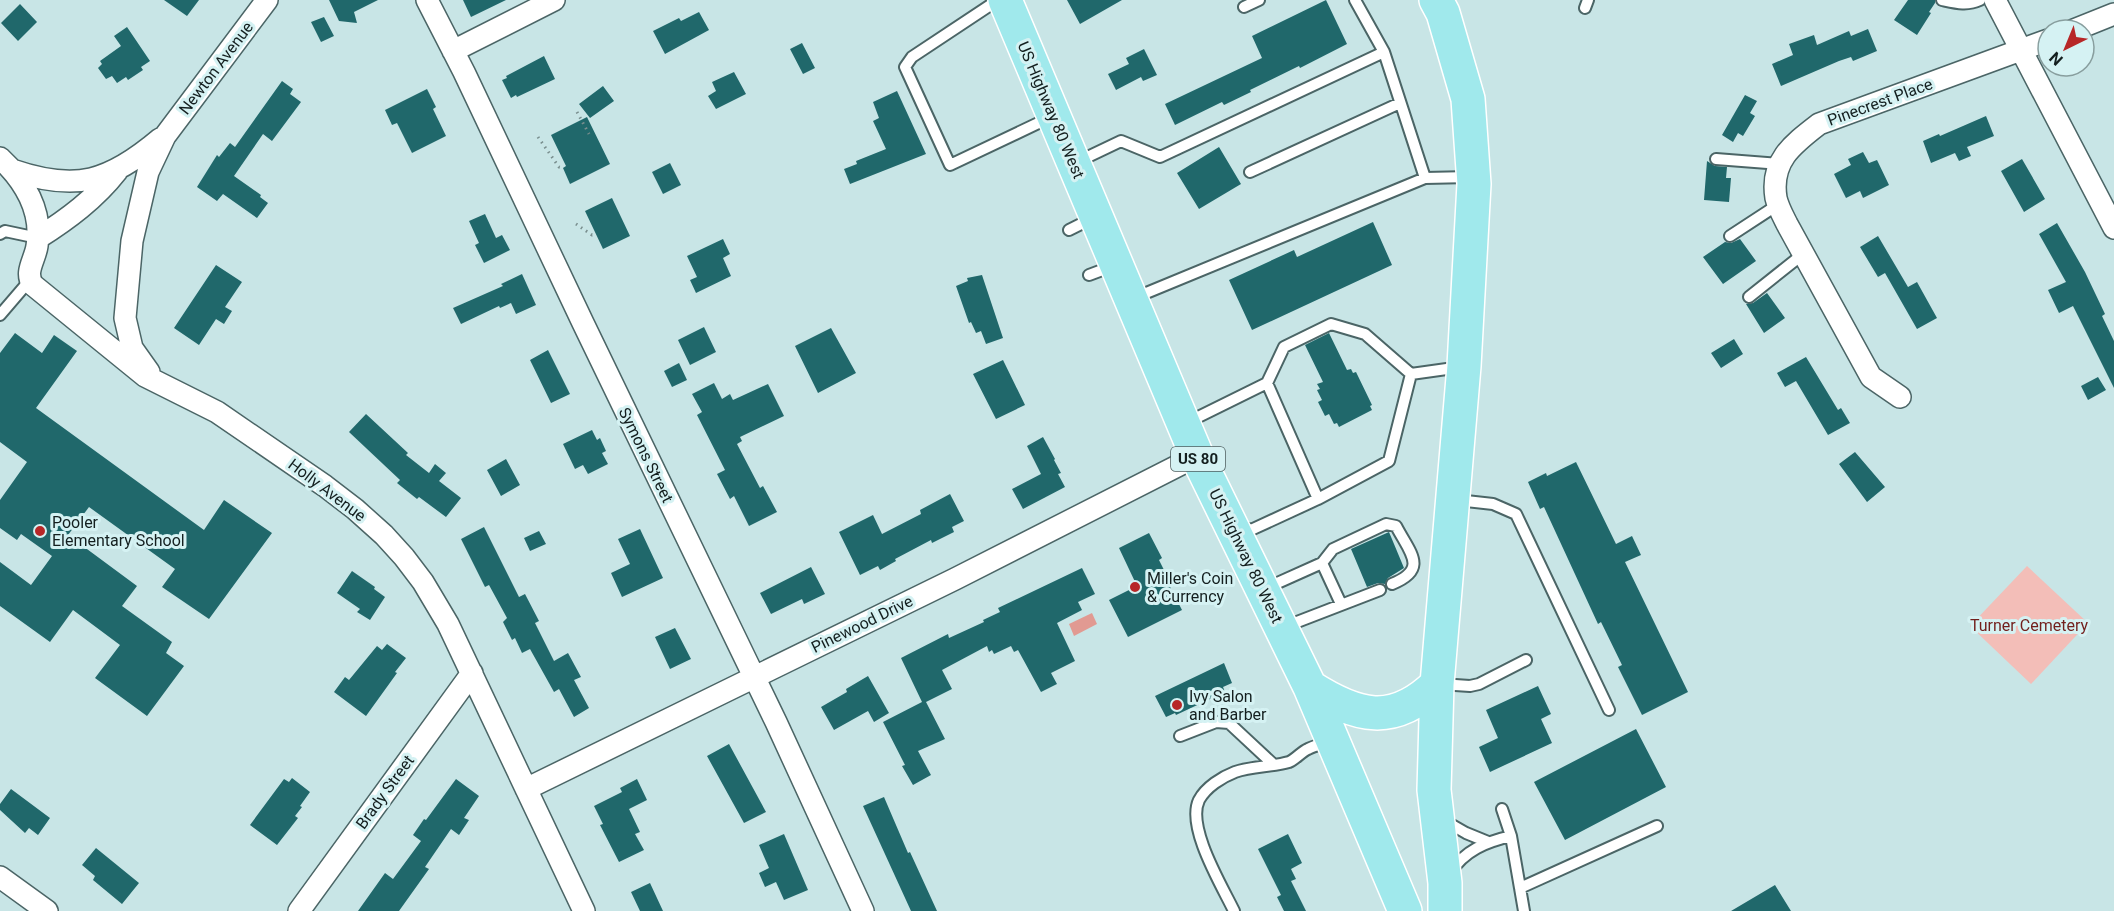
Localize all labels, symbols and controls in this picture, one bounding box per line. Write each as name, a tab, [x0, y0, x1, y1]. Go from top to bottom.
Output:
street label: Newton Avenue	[175, 18, 257, 118]
north arrow	[2036, 18, 2096, 78]
street label: US Highway 80 West	[1014, 39, 1088, 181]
text: N	[2046, 48, 2067, 69]
street label: Pinecrest Place	[1825, 74, 1935, 130]
street label: Symons Street	[615, 404, 677, 506]
road number: US 80	[1171, 447, 1225, 471]
street label: Holly Avenue	[284, 455, 370, 525]
street label: US Highway 80 West	[1205, 486, 1287, 626]
place label: Pooler Elementary School	[52, 513, 185, 550]
marker: Pooler Elementary School	[33, 524, 47, 538]
place label: Miller's Coin & Currency	[1147, 569, 1233, 606]
marker: Miller's Coin & Currency	[1128, 580, 1142, 594]
street label: Pinewood Drive	[808, 591, 916, 657]
park label: Turner Cemetery	[1970, 616, 2088, 635]
place label: Ivy Salon and Barber	[1189, 687, 1267, 724]
marker: Ivy Salon and Barber	[1170, 698, 1184, 712]
street label: Brady Street	[352, 751, 418, 833]

